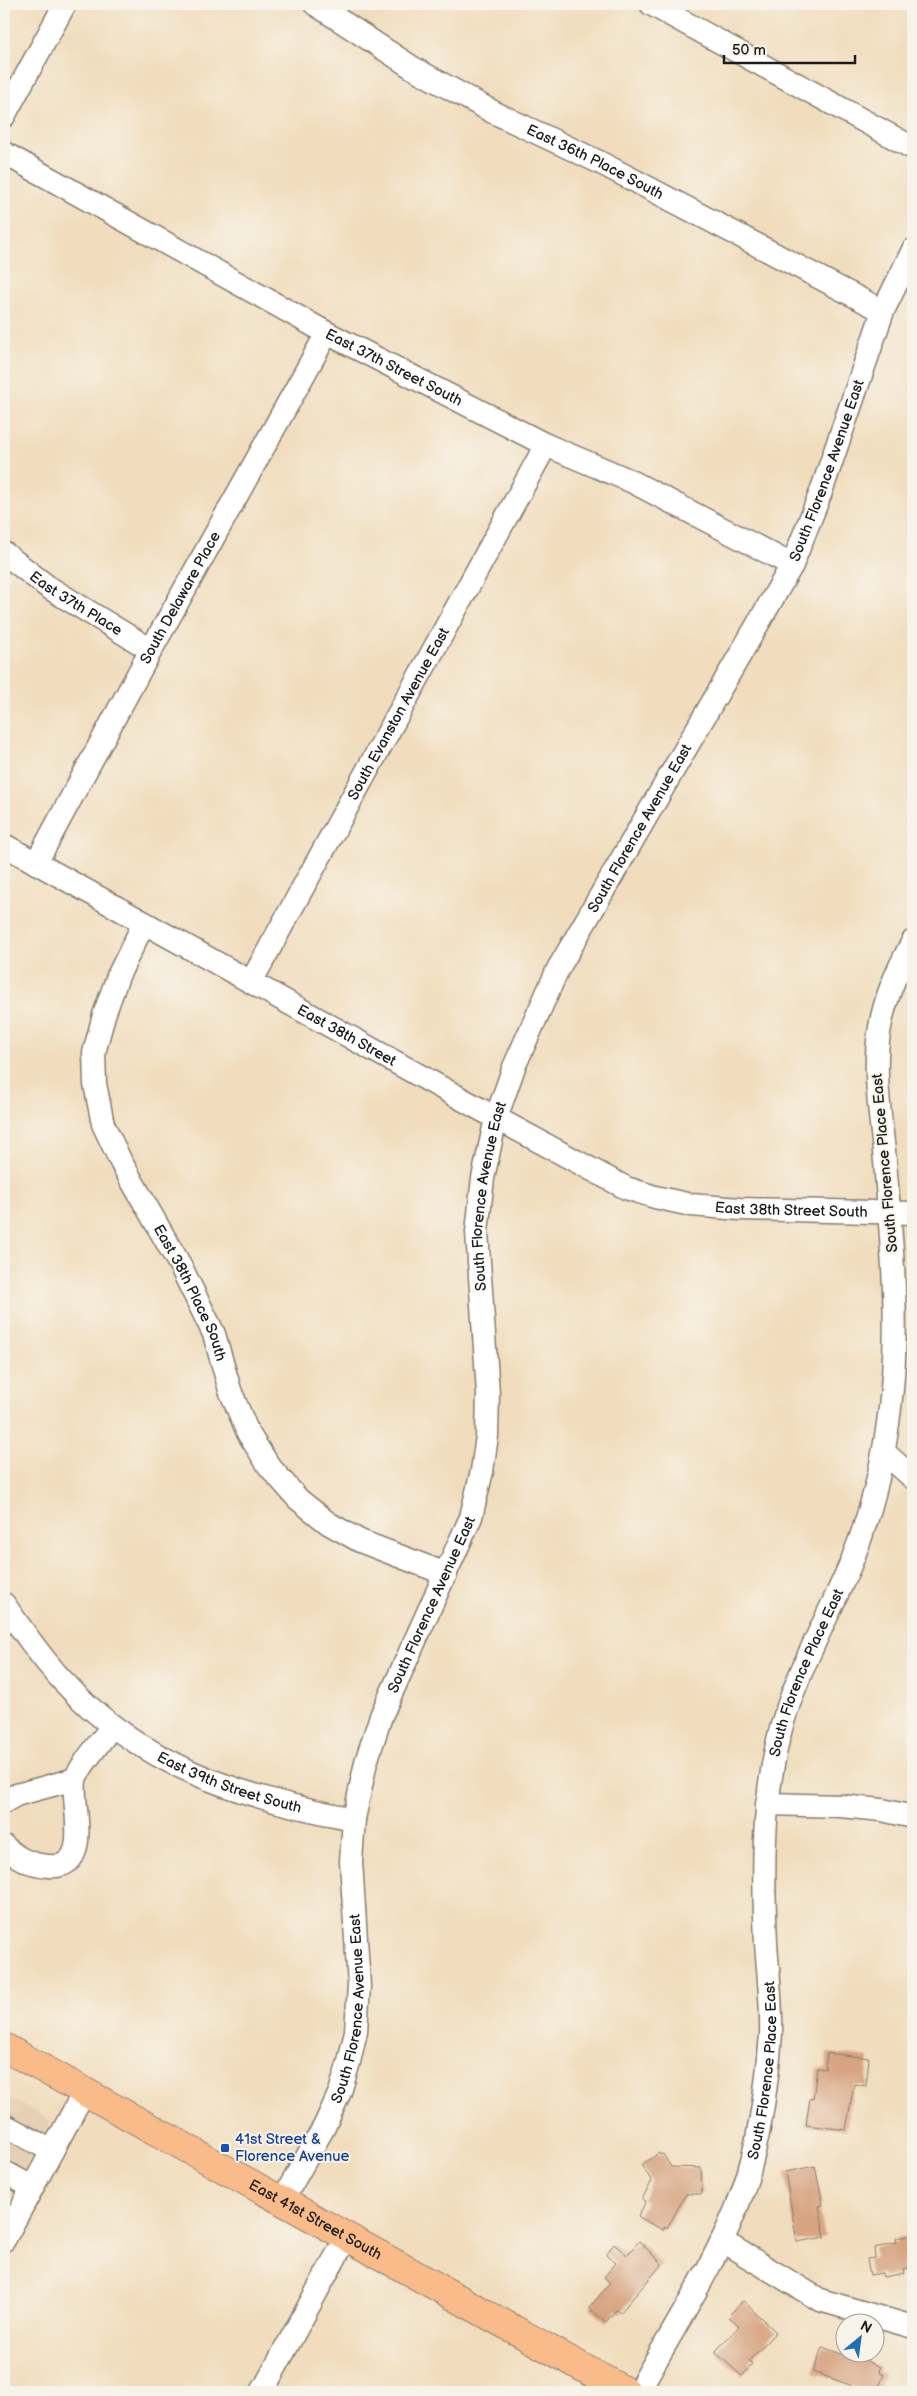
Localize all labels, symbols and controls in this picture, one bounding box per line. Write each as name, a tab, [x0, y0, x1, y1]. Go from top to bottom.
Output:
scale bar	[724, 32, 856, 64]
text: 50 m	[732, 41, 766, 60]
street label: East 36th Place South	[524, 120, 667, 204]
street label: East 37th Street South	[322, 324, 466, 410]
street label: South Florence Avenue East	[785, 377, 868, 564]
street label: South Delaware Place	[136, 528, 225, 667]
street label: East 37th Place	[26, 567, 126, 640]
street label: South Evanston Avenue East	[343, 624, 454, 803]
street label: South Florence Avenue East	[583, 740, 696, 916]
street label: East 38th Street	[294, 1000, 400, 1070]
street label: South Florence Place East	[868, 1072, 902, 1253]
street label: South Florence Avenue East	[467, 1098, 511, 1292]
street label: East 38th Street South	[714, 1197, 868, 1221]
street label: East 38th Place South	[149, 1221, 231, 1363]
street label: South Florence Avenue East	[383, 1513, 480, 1696]
street label: South Florence Place East	[765, 1585, 848, 1759]
street label: East 39th Street South	[154, 1747, 304, 1817]
street label: South Florence Avenue East	[327, 1913, 369, 2106]
street label: South Florence Place East	[743, 1980, 781, 2161]
place label: 41st Street & Florence Avenue	[235, 2130, 350, 2166]
marker: 41st Street & Florence Avenue	[219, 2142, 231, 2154]
street label: East 41st Street South	[246, 2175, 385, 2264]
north arrow	[834, 2314, 884, 2364]
text: N	[857, 2317, 875, 2337]

